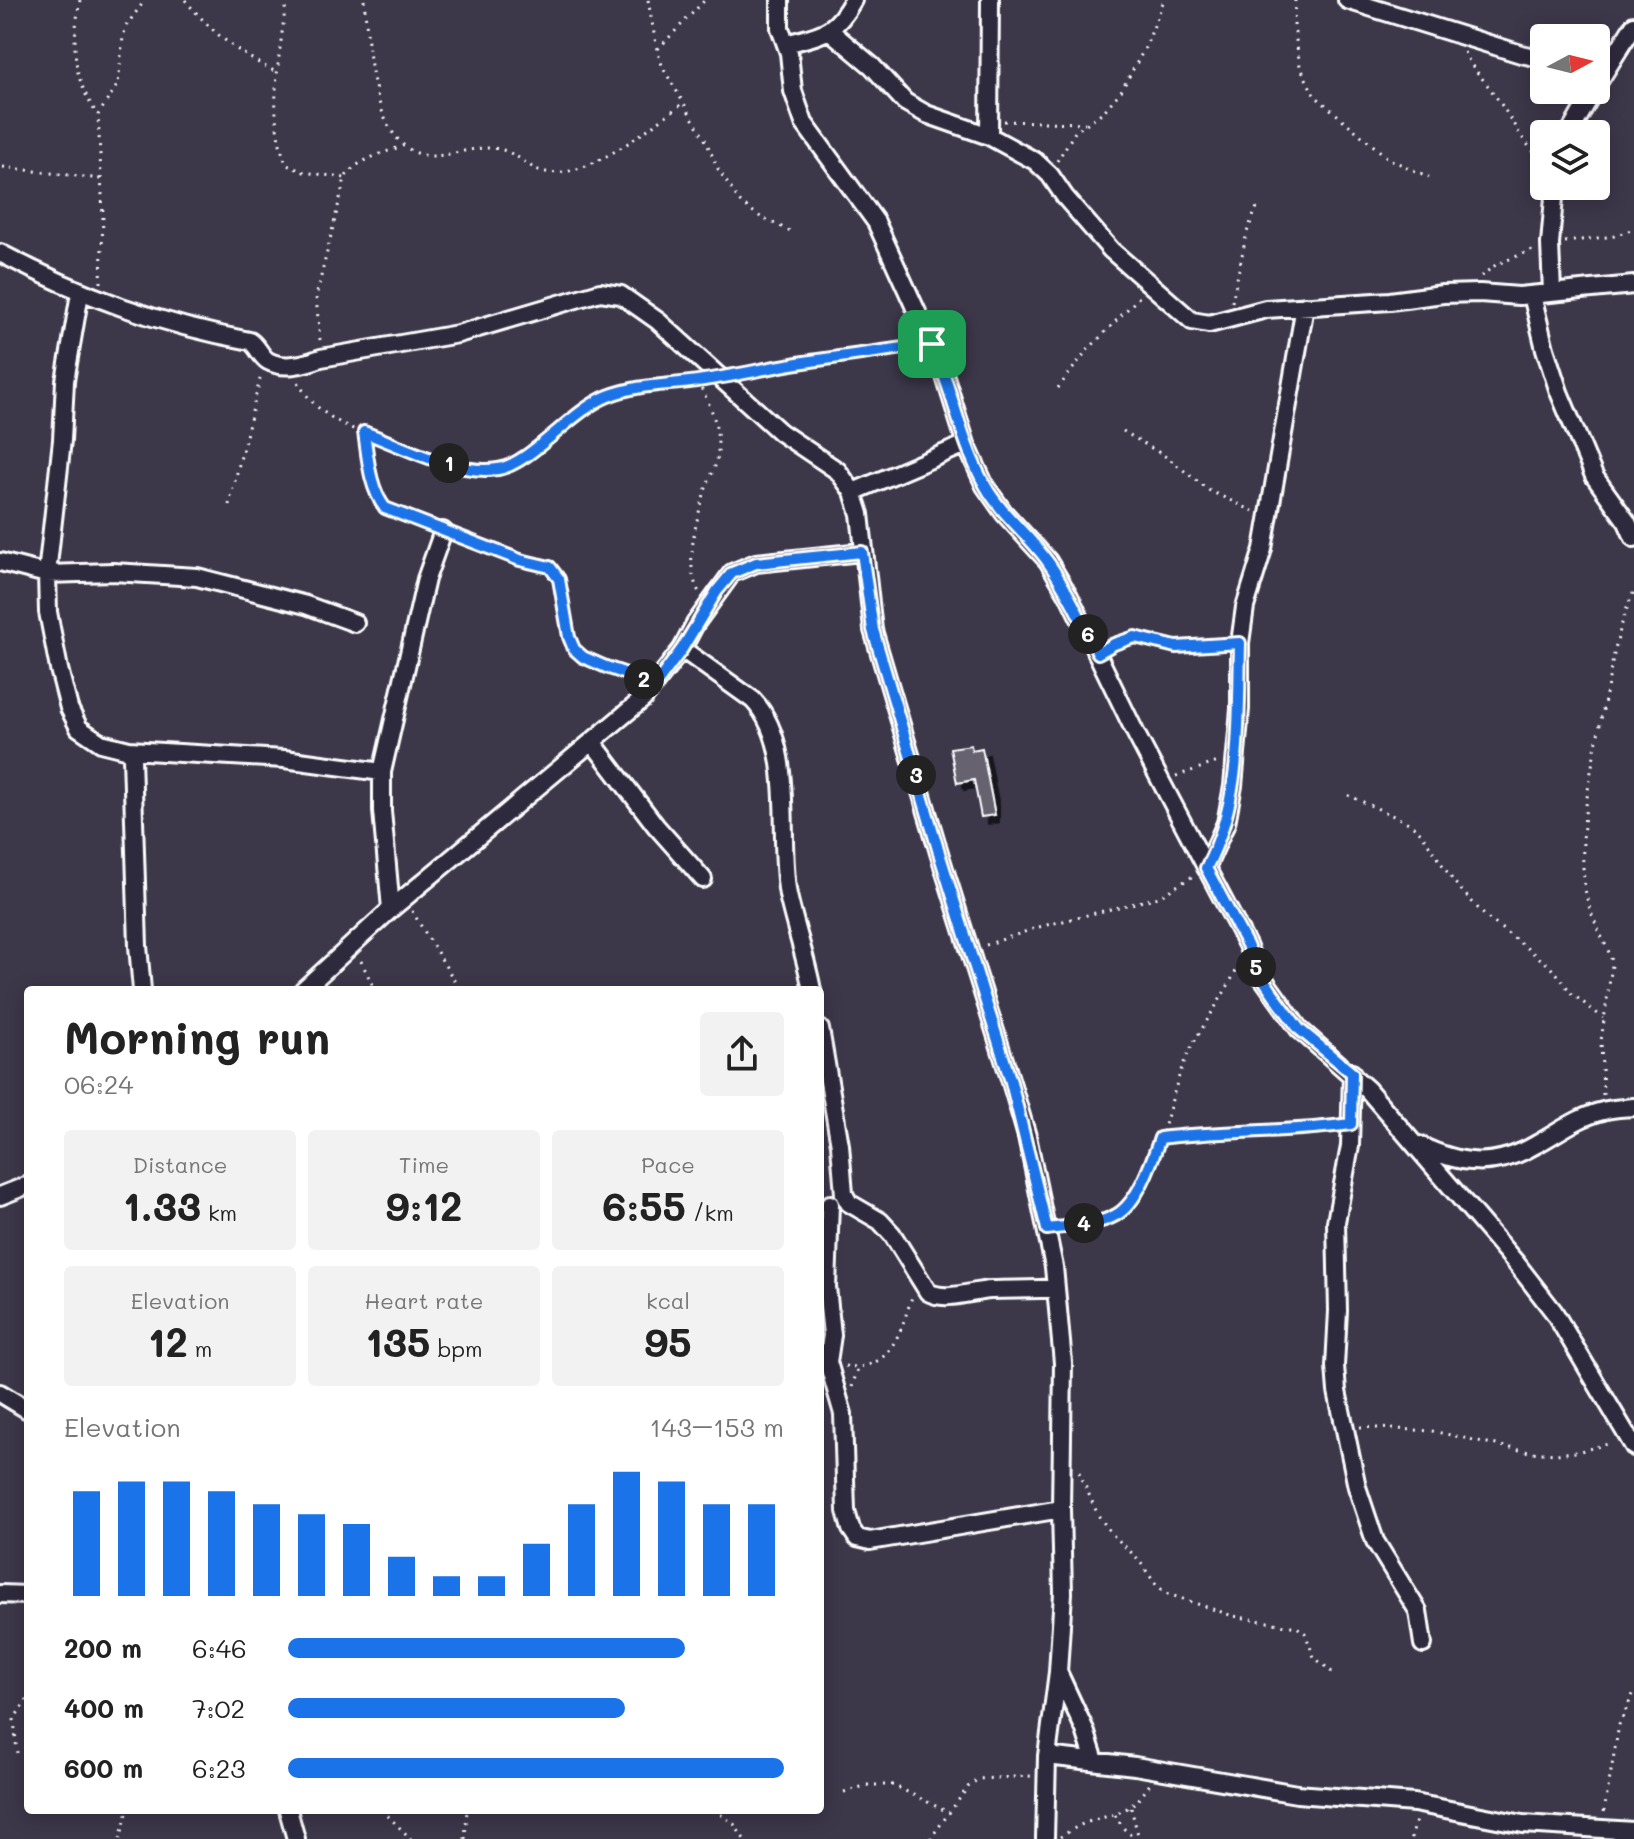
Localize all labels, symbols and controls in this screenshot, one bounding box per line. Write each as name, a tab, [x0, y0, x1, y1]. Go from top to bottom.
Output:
north arrow	[1530, 24, 1610, 104]
map controls	[1530, 24, 1610, 200]
button: layers	[1530, 120, 1610, 200]
pin	[898, 310, 966, 378]
icon: arrive	[910, 322, 954, 366]
pin: 1	[429, 443, 469, 483]
text: 1	[444, 448, 454, 477]
pin: 6	[1068, 614, 1108, 654]
text: 6	[1081, 619, 1095, 648]
pin: 2	[624, 659, 664, 699]
text: 2	[638, 664, 650, 693]
pin: 3	[896, 755, 936, 795]
text: 3	[909, 760, 923, 789]
pin: 5	[1236, 947, 1276, 987]
text: 5	[1250, 952, 1262, 981]
text: Morning run	[64, 1008, 330, 1065]
button: share	[700, 1012, 784, 1096]
text: 06:24	[64, 1067, 134, 1101]
text: Distance	[133, 1150, 227, 1179]
text: Time	[399, 1150, 449, 1179]
text: Pace	[641, 1150, 695, 1179]
text: 1.33	[123, 1179, 201, 1231]
text: 9:12	[386, 1179, 462, 1231]
text: 6:55	[602, 1179, 686, 1231]
text: km	[201, 1198, 237, 1227]
text: /km	[686, 1198, 734, 1227]
pin: 4	[1064, 1203, 1104, 1243]
text: 4	[1077, 1208, 1091, 1237]
text: Elevation	[131, 1286, 229, 1315]
text: Heart rate	[365, 1286, 483, 1315]
text: kcal	[646, 1286, 690, 1315]
text: 12	[148, 1315, 188, 1367]
text: 135	[365, 1315, 430, 1367]
text: 95	[644, 1315, 692, 1367]
text: m	[188, 1334, 212, 1363]
text: bpm	[430, 1334, 483, 1363]
text: Elevation	[64, 1410, 181, 1444]
text: 143–153 m	[650, 1410, 784, 1444]
text: 200 m	[64, 1631, 142, 1665]
text: 6:46	[192, 1631, 247, 1665]
text: 400 m	[64, 1691, 144, 1725]
text: 7:02	[192, 1691, 245, 1725]
text: 600 m	[64, 1751, 143, 1785]
text: 6:23	[192, 1751, 245, 1785]

